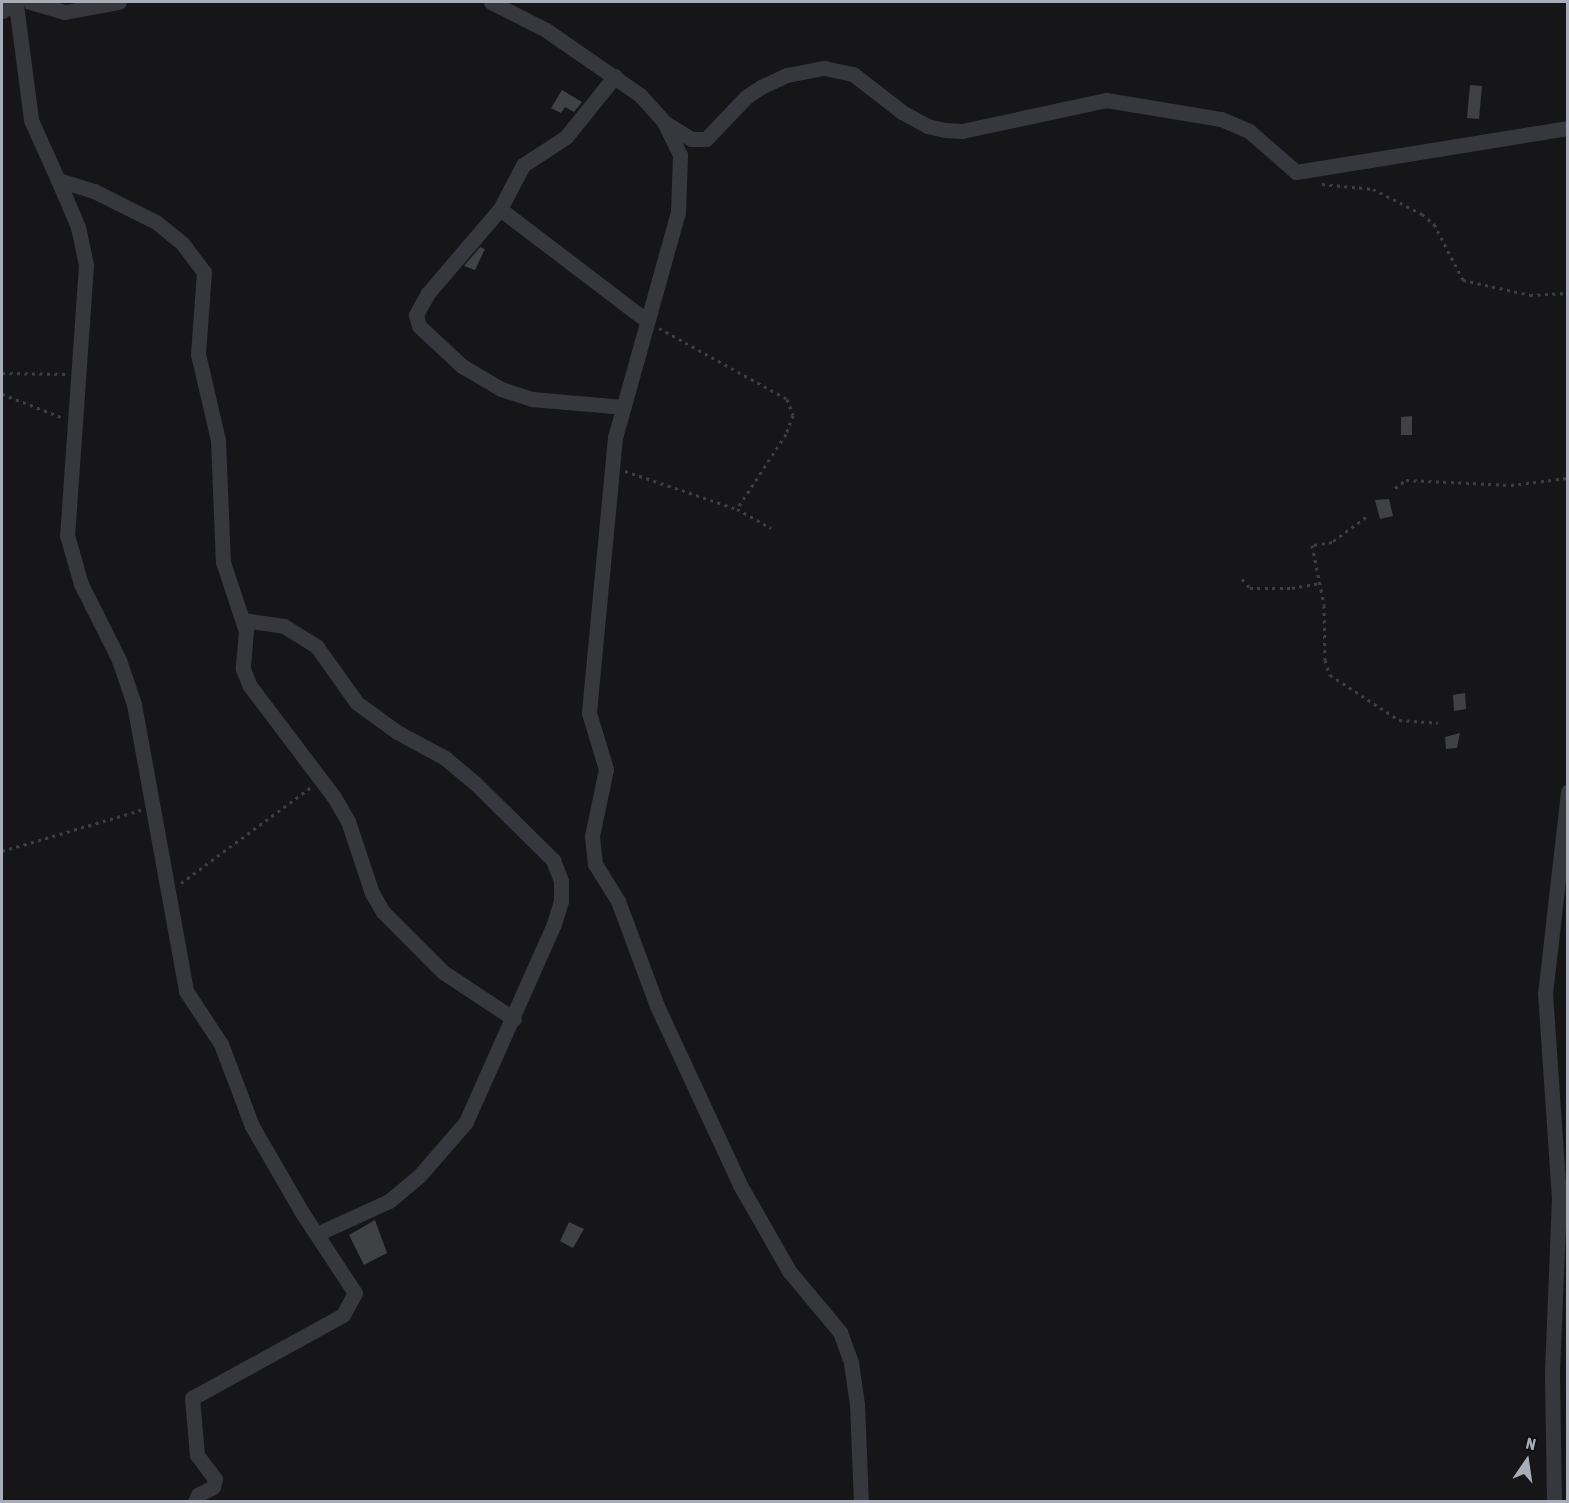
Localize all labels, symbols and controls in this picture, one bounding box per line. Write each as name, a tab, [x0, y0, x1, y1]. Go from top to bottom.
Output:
north arrow	[1497, 1431, 1557, 1491]
text: N	[1524, 1434, 1538, 1453]

